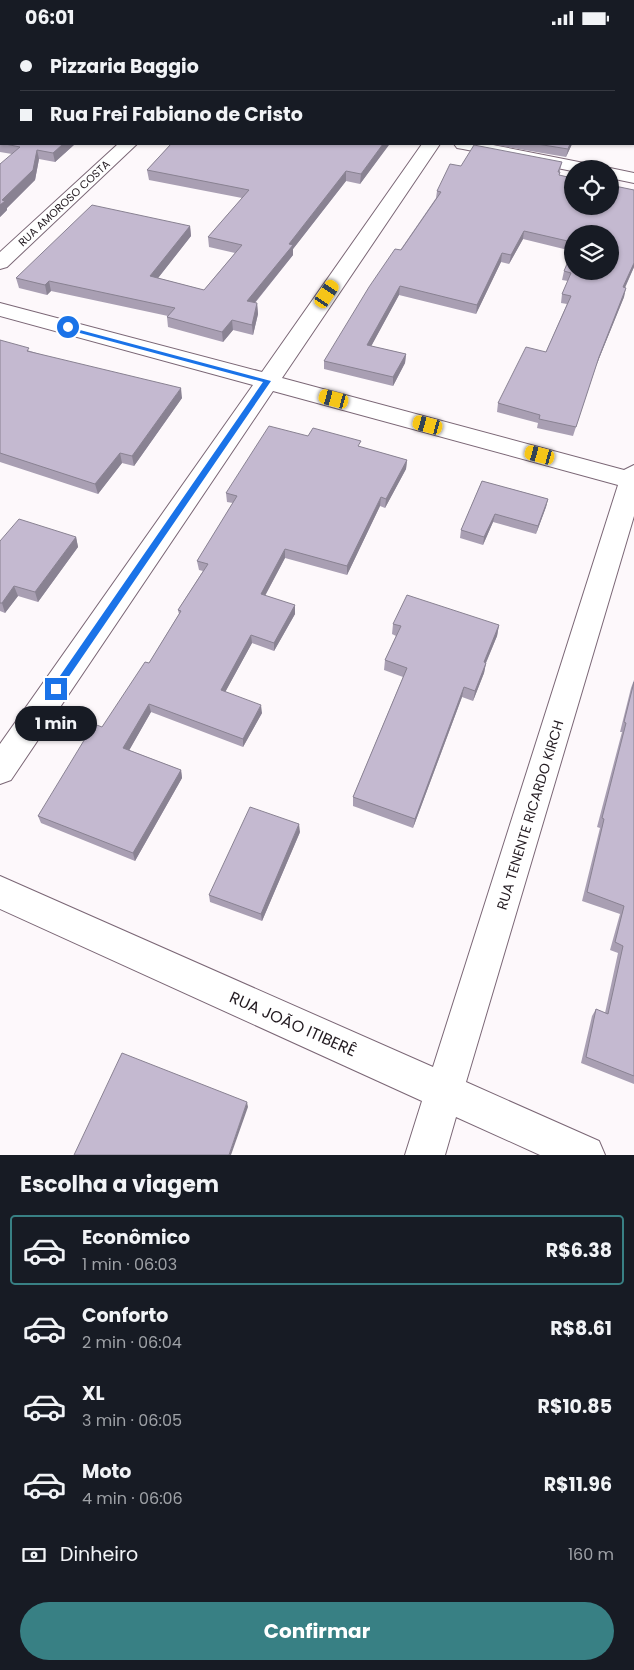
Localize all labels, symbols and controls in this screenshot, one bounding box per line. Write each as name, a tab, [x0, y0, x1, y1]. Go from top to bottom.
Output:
text: 06:01	[25, 4, 74, 31]
text: Pizzaria Baggio	[50, 53, 199, 80]
text: Rua Frei Fabiano de Cristo	[50, 101, 303, 128]
street label: RUA AMOROSO COSTA	[15, 156, 114, 250]
map controls	[564, 160, 619, 280]
button: locate	[564, 160, 619, 215]
button: layers	[564, 225, 619, 280]
car	[312, 277, 341, 311]
route start	[57, 316, 79, 338]
car	[317, 388, 350, 410]
car	[411, 414, 444, 436]
car	[523, 444, 556, 466]
route end	[45, 678, 67, 700]
callout: 1 min	[15, 707, 97, 741]
text: 1 min	[35, 712, 77, 735]
street label: RUA TENENTE RICARDO KIRCH	[492, 718, 568, 912]
street label: RUA JOÃO ITIBERÊ	[226, 986, 360, 1062]
text: Escolha a viagem	[20, 1169, 219, 1200]
text: Econômico	[82, 1224, 190, 1251]
icon: car	[22, 1228, 67, 1273]
text: R$6.38	[546, 1237, 612, 1264]
text: 1 min · 06:03	[82, 1253, 177, 1276]
text: Conforto	[82, 1302, 168, 1329]
icon: car	[22, 1306, 67, 1351]
text: R$8.61	[550, 1315, 612, 1342]
text: 2 min · 06:04	[82, 1331, 182, 1354]
text: XL	[82, 1380, 105, 1407]
icon: car	[22, 1384, 67, 1429]
text: R$10.85	[538, 1393, 612, 1420]
text: 3 min · 06:05	[82, 1409, 182, 1432]
text: Moto	[82, 1458, 131, 1485]
icon: car	[22, 1462, 67, 1507]
text: R$11.96	[544, 1471, 612, 1498]
text: 4 min · 06:06	[82, 1487, 183, 1510]
icon: cash	[20, 1541, 48, 1569]
text: Dinheiro	[60, 1541, 138, 1568]
text: 160 m	[568, 1543, 614, 1566]
button: Confirmar	[20, 1602, 614, 1660]

